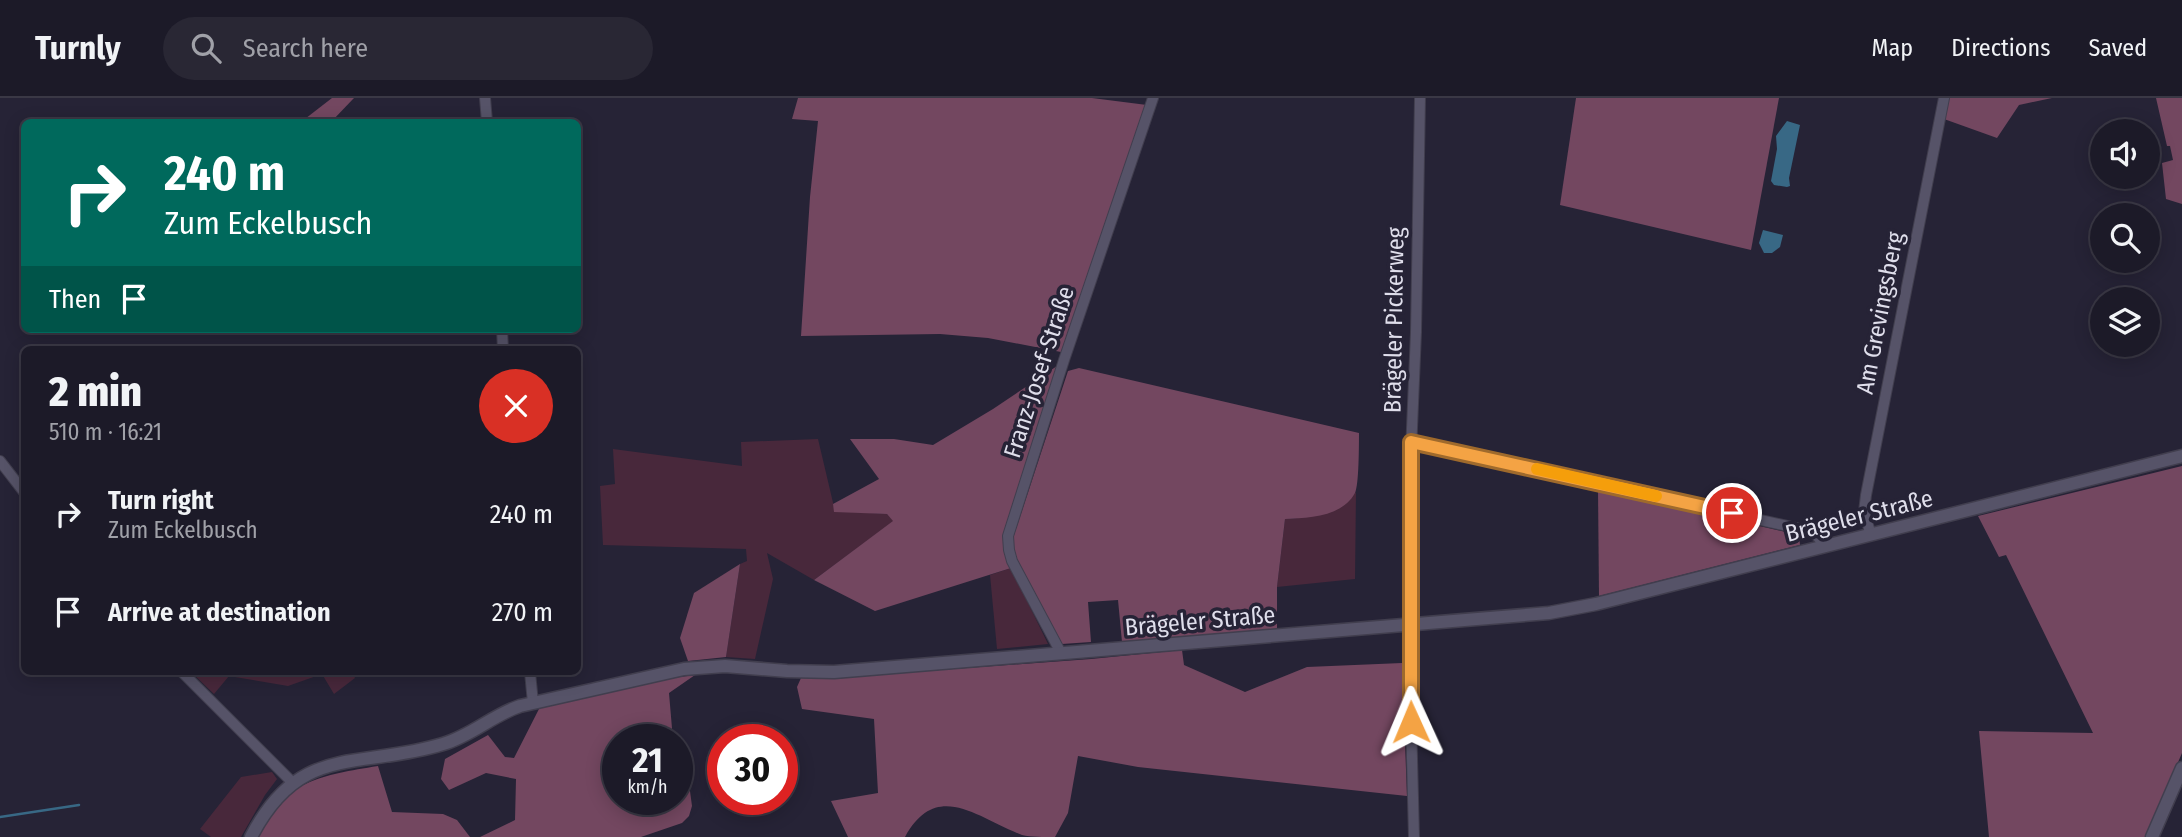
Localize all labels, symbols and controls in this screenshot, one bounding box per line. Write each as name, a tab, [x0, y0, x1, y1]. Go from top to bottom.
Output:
search box	[163, 17, 653, 80]
text: Turnly	[35, 28, 121, 68]
icon: search	[187, 29, 225, 67]
text: Search here	[243, 33, 368, 64]
text: Map	[1872, 34, 1913, 62]
text: Directions	[1951, 34, 2050, 62]
text: Saved	[2088, 34, 2147, 62]
map controls	[2090, 119, 2160, 357]
button: sound	[2090, 119, 2160, 189]
text: 240 m	[164, 144, 285, 203]
icon: right	[49, 147, 140, 238]
button: search	[2090, 203, 2160, 273]
text: Zum Eckelbusch	[164, 204, 372, 242]
street label: Brägeler Pickerweg	[1378, 226, 1410, 413]
street label: Am Grevingsberg	[1851, 229, 1910, 396]
icon: arrive	[115, 280, 153, 318]
street label: Franz-Josef-Straße	[998, 283, 1080, 461]
text: Then	[49, 284, 101, 315]
button: layers	[2090, 287, 2160, 357]
text: 2 min	[49, 367, 142, 417]
button: close	[479, 369, 553, 443]
text: 510 m · 16:21	[49, 418, 162, 446]
pin	[1702, 483, 1762, 543]
street label: Brägeler Straße	[1782, 484, 1936, 548]
text: Turn right	[108, 485, 214, 516]
icon: arrive	[1713, 494, 1751, 532]
icon: right	[49, 495, 87, 533]
text: 240 m	[490, 499, 553, 530]
text: Zum Eckelbusch	[108, 516, 258, 544]
icon: arrive	[49, 593, 87, 631]
text: Arrive at destination	[108, 597, 331, 628]
text: 270 m	[492, 597, 553, 628]
street label: Brägeler Straße	[1124, 600, 1276, 642]
position arrow	[1374, 685, 1448, 759]
speed limit sign: 30	[707, 724, 798, 815]
text: 21	[632, 739, 663, 781]
text: km/h	[627, 776, 668, 798]

